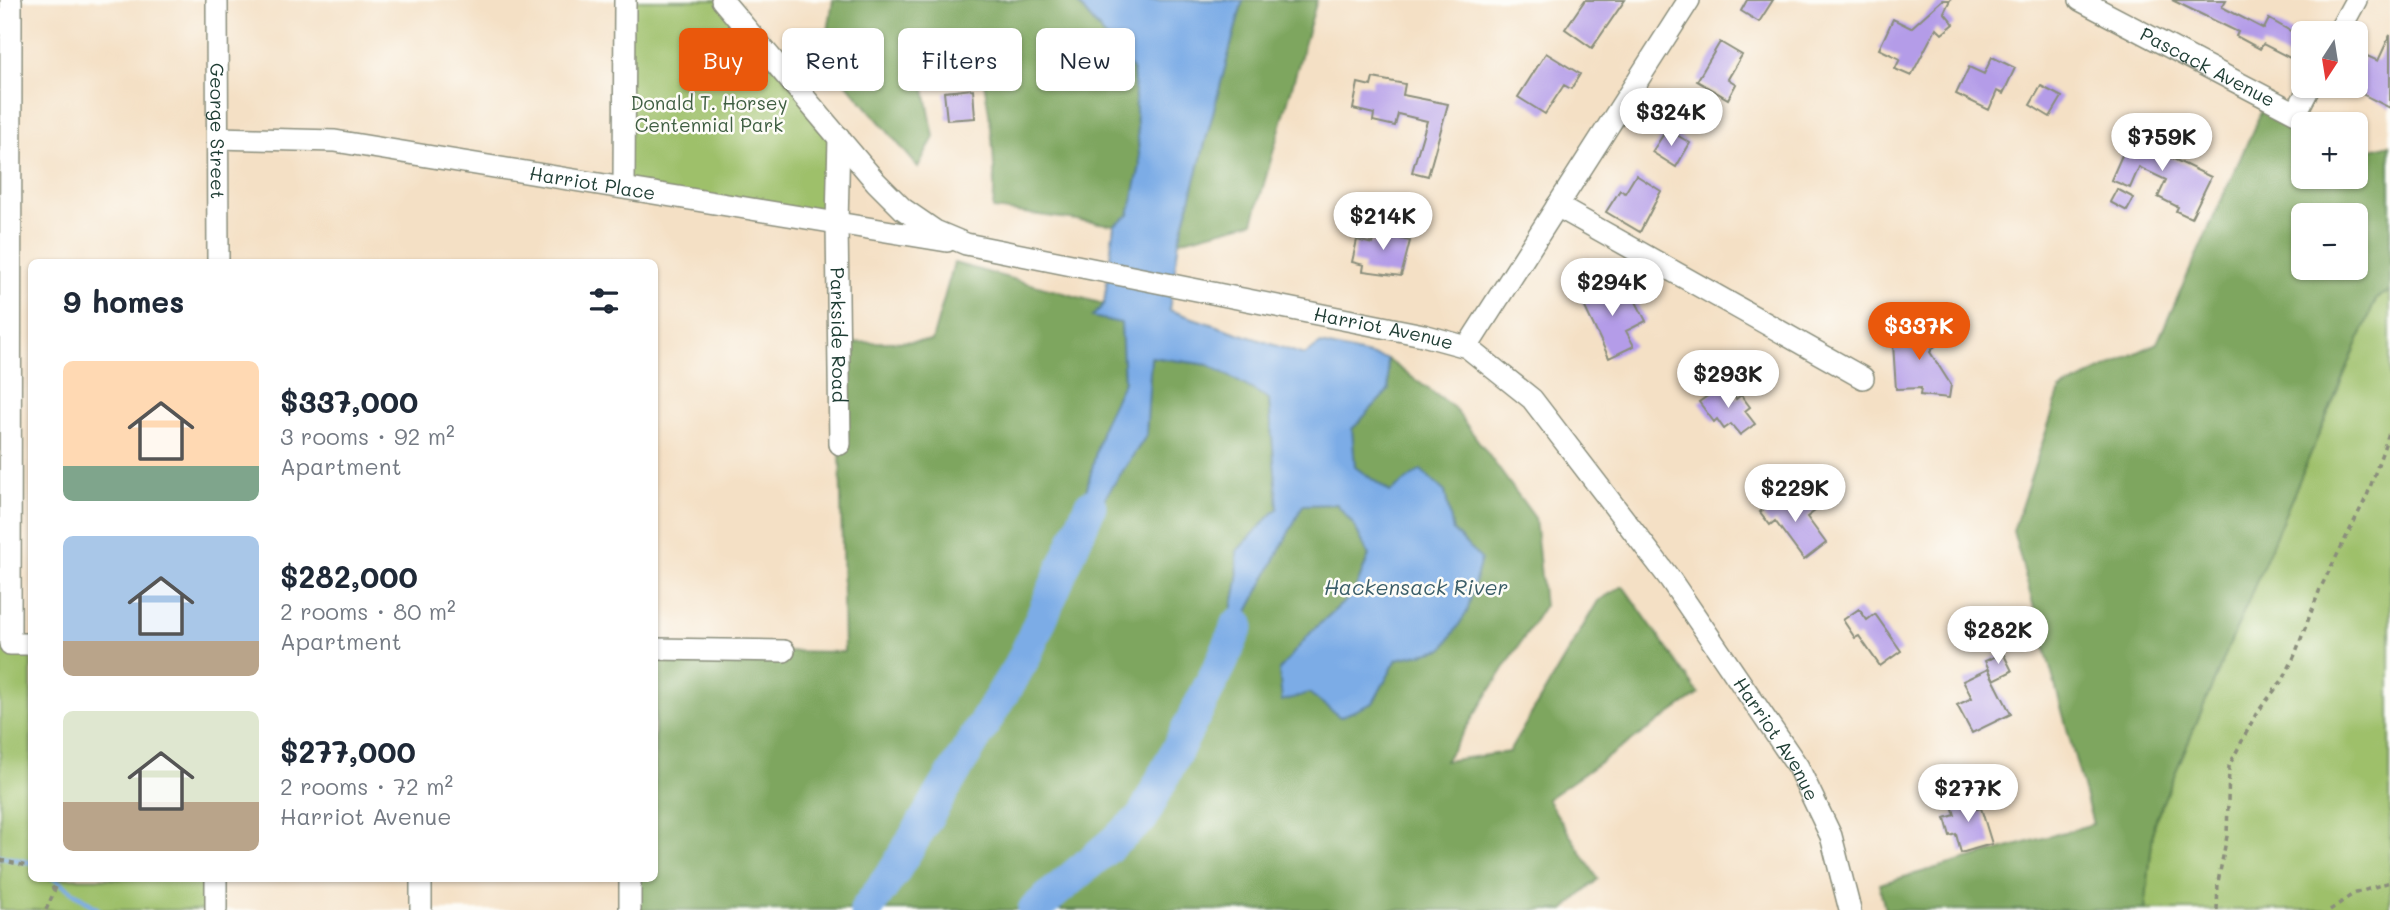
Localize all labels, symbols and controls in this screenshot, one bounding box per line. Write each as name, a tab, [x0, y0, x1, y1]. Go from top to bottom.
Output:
street label: Pascack Avenue	[2136, 21, 2280, 112]
north arrow	[2291, 21, 2368, 98]
map controls	[2291, 21, 2368, 280]
chip: Buy	[679, 28, 768, 91]
chip: Rent	[782, 28, 884, 91]
chip: Filters	[898, 28, 1022, 91]
chip: New	[1036, 28, 1135, 91]
street label: George Street	[205, 63, 231, 199]
pin: $324K	[1622, 88, 1720, 148]
park label: Donald T. Horsey Centennial Park	[630, 90, 788, 137]
text: $324K	[1636, 96, 1706, 126]
button: +	[2291, 112, 2368, 189]
pin: $759K	[2113, 114, 2211, 173]
text: $759K	[2127, 121, 2197, 151]
street label: Harriot Place	[528, 160, 657, 205]
pin: $214K	[1334, 192, 1432, 252]
text: $214K	[1350, 200, 1416, 230]
button: −	[2291, 203, 2368, 280]
pin: $294K	[1563, 258, 1661, 318]
text: $294K	[1577, 266, 1647, 296]
street label: Parkside Road	[826, 267, 852, 403]
text: 9 homes	[63, 281, 184, 321]
icon: filters	[585, 282, 623, 320]
street label: Harriot Avenue	[1312, 301, 1456, 355]
pin: $337K	[1870, 302, 1968, 362]
text: $337K	[1884, 310, 1954, 340]
pin: $293K	[1679, 350, 1777, 410]
text: $293K	[1693, 358, 1763, 388]
text: $337,000	[280, 381, 418, 421]
icon: home	[119, 389, 203, 473]
text: 3 rooms · 92 m²	[280, 421, 455, 451]
text: Apartment	[280, 451, 402, 481]
pin: $229K	[1746, 464, 1844, 524]
text: $229K	[1761, 472, 1829, 502]
text: $282,000	[280, 556, 418, 596]
icon: home	[119, 564, 203, 648]
water label: Hackensack River	[1324, 573, 1508, 600]
text: 2 rooms · 80 m²	[280, 596, 456, 626]
pin: $282K	[1949, 606, 2047, 666]
text: $282K	[1963, 614, 2033, 644]
text: Apartment	[280, 626, 402, 656]
street label: Harriot Avenue	[1728, 672, 1825, 804]
text: $277,000	[280, 731, 416, 771]
icon: home	[119, 739, 203, 823]
pin: $277K	[1919, 764, 2017, 824]
text: 2 rooms · 72 m²	[280, 771, 453, 801]
text: $277K	[1934, 772, 2002, 802]
text: Harriot Avenue	[280, 801, 452, 831]

